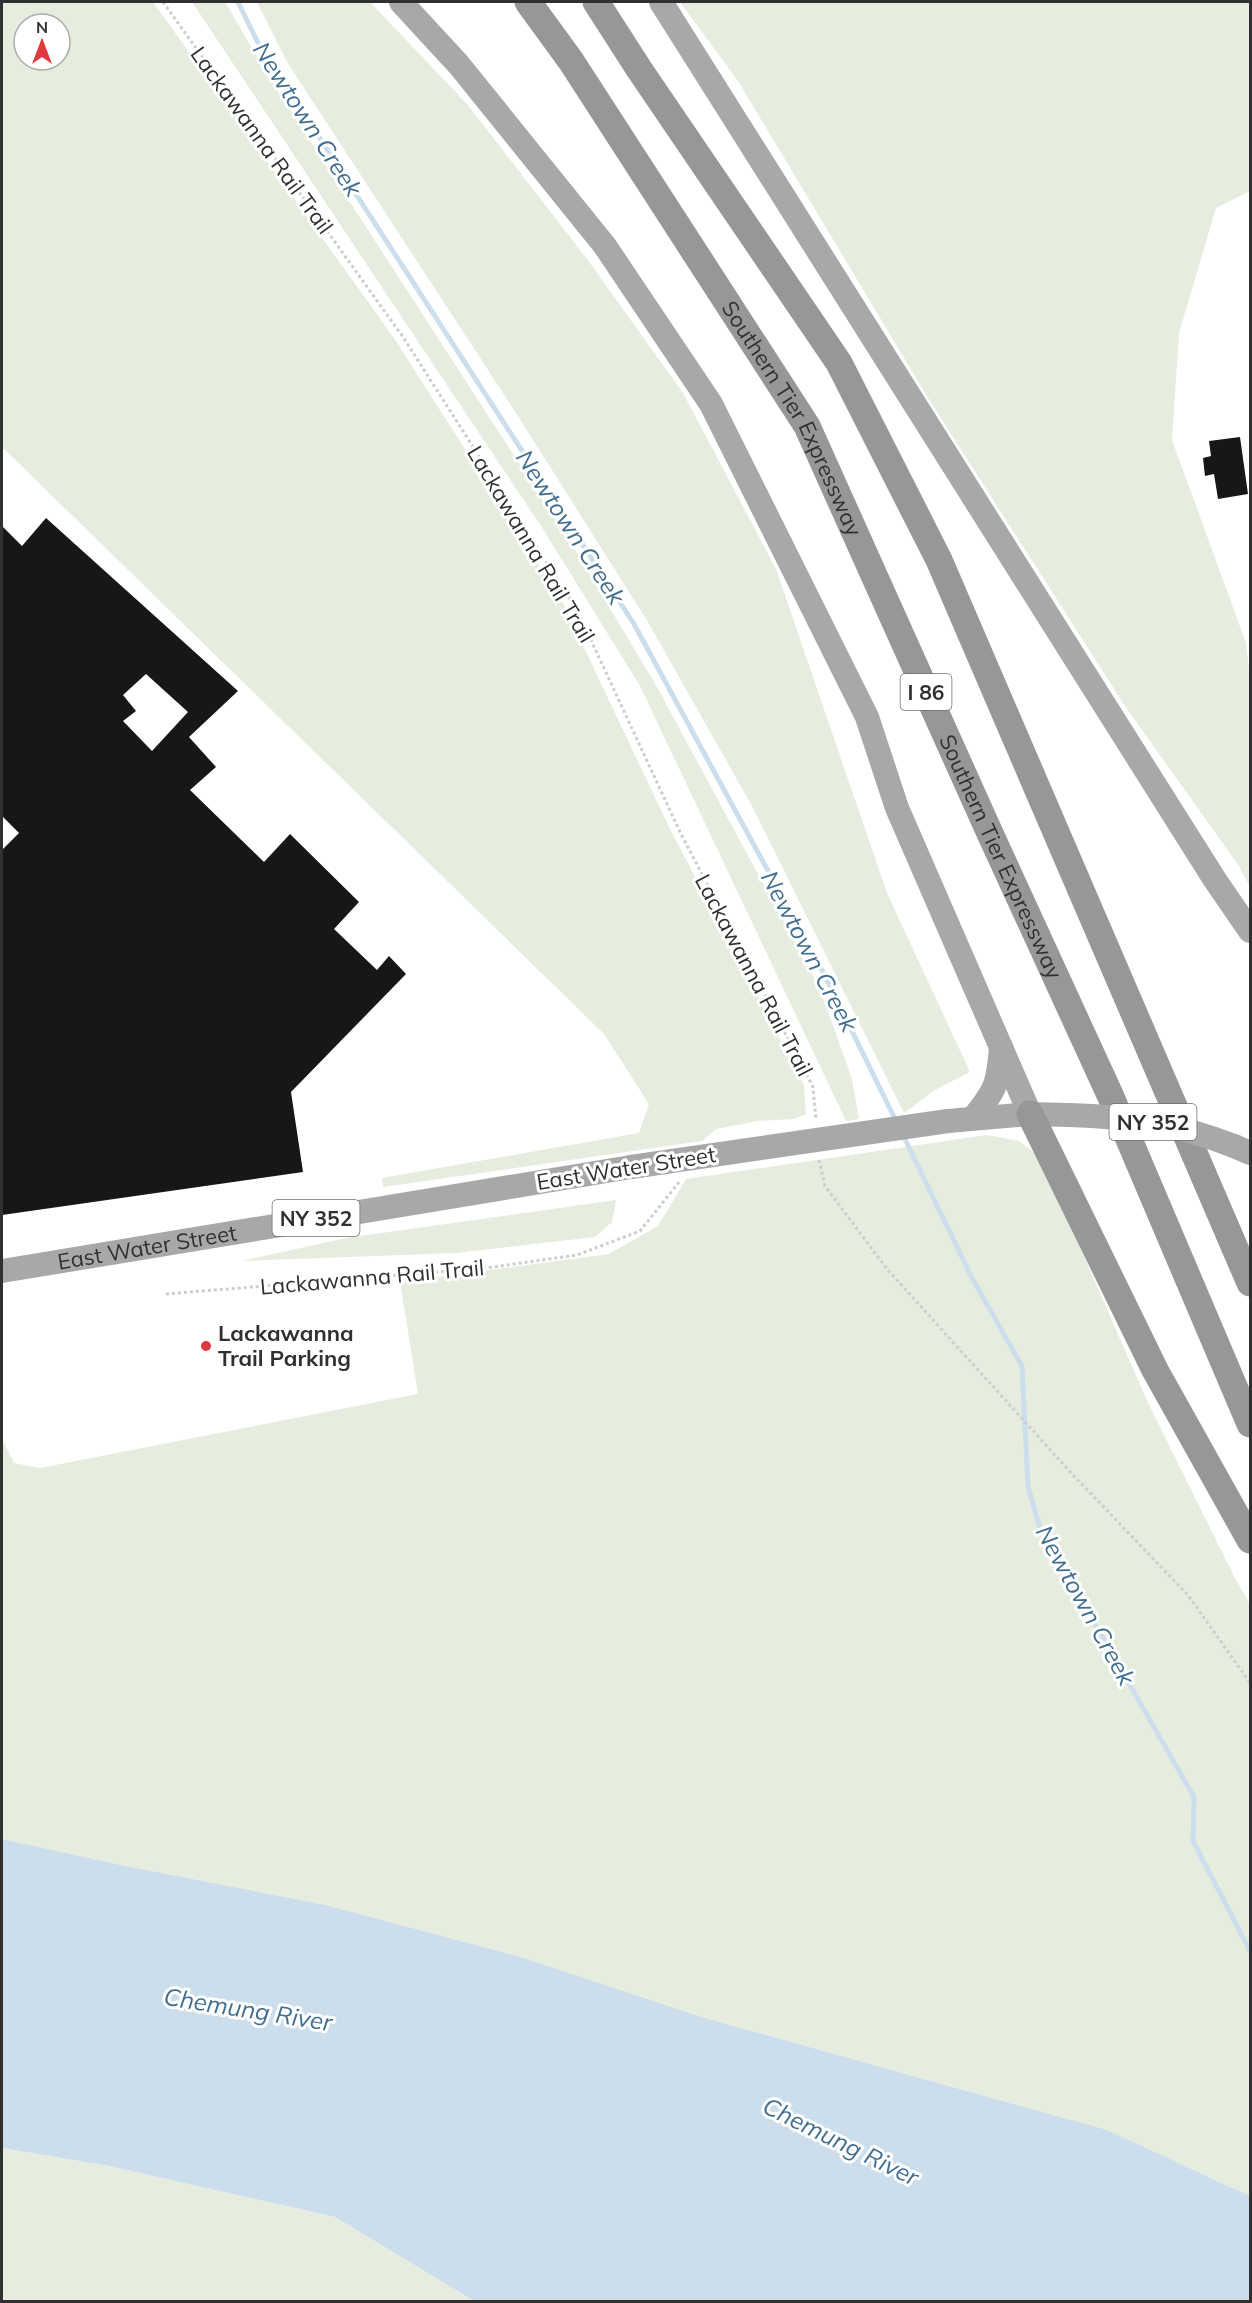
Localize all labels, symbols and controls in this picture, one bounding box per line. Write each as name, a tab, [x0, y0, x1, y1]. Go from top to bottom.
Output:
north arrow	[12, 12, 72, 72]
text: N	[36, 17, 48, 37]
water label: Newtown Creek	[247, 36, 369, 202]
street label: Lackawanna Rail Trail	[185, 41, 339, 239]
street label: Southern Tier Expressway	[716, 295, 869, 541]
street label: Lackawanna Rail Trail	[461, 440, 601, 648]
water label: Newtown Creek	[510, 444, 632, 610]
road number: I 86	[900, 674, 952, 710]
street label: Southern Tier Expressway	[933, 730, 1069, 984]
water label: Newtown Creek	[755, 865, 865, 1037]
street label: Lackawanna Rail Trail	[689, 869, 819, 1081]
road number: NY 352	[1110, 1104, 1196, 1140]
street label: East Water Street	[535, 1140, 718, 1196]
road number: NY 352	[272, 1200, 360, 1236]
street label: East Water Street	[56, 1218, 239, 1276]
street label: Lackawanna Rail Trail	[259, 1253, 485, 1301]
place label: Lackawanna Trail Parking	[218, 1319, 354, 1372]
marker: Lackawanna Trail Parking	[199, 1339, 213, 1353]
water label: Newtown Creek	[1030, 1520, 1143, 1691]
water label: Chemung River	[162, 1981, 336, 2037]
water label: Chemung River	[758, 2090, 925, 2192]

